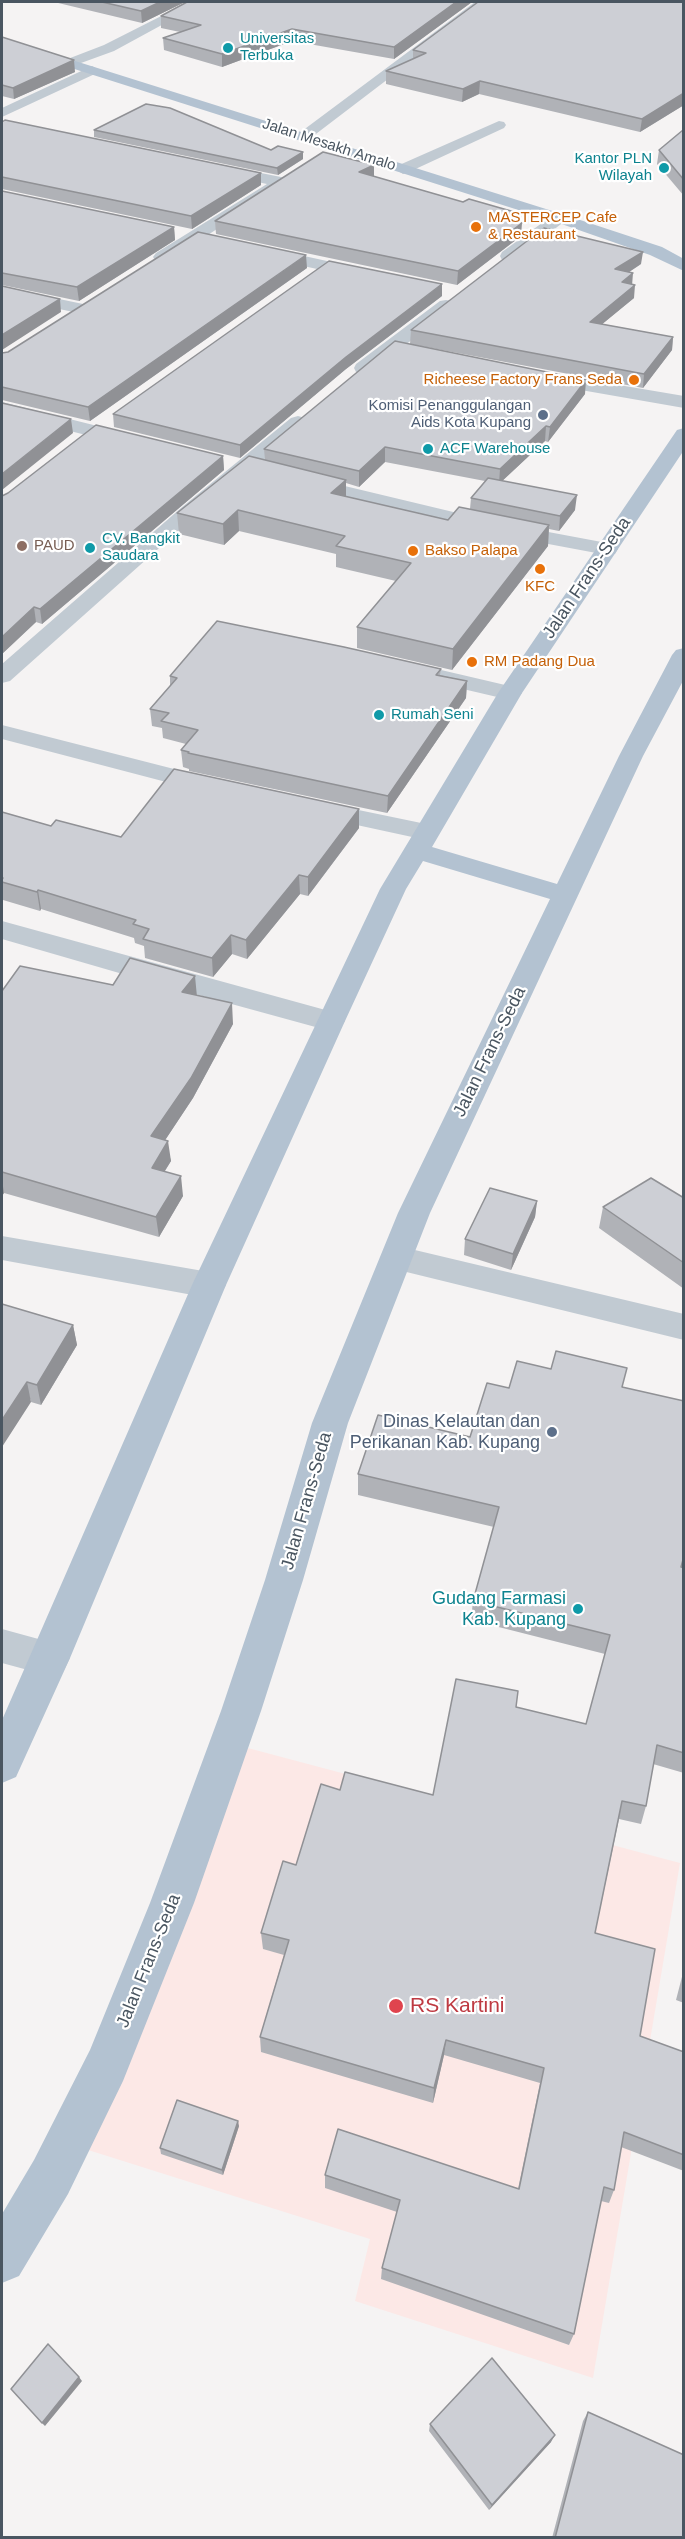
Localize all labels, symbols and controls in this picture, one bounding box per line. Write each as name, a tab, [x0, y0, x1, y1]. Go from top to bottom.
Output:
place label: Universitas Terbuka	[240, 30, 314, 65]
marker: Universitas Terbuka	[221, 41, 235, 55]
street label: Jalan Mesakh Amalo	[260, 115, 398, 175]
place label: Kantor PLN Wilayah	[574, 150, 652, 185]
marker: Kantor PLN Wilayah	[657, 161, 671, 175]
place label: MASTERCEP Cafe & Restaurant	[488, 209, 617, 244]
marker: MASTERCEP Cafe & Restaurant	[469, 220, 483, 234]
place label: Richeese Factory Frans Seda	[424, 371, 622, 389]
marker: Richeese Factory Frans Seda	[627, 373, 641, 387]
place label: Komisi Penanggulangan Aids Kota Kupang	[368, 397, 531, 432]
marker: Komisi Penanggulangan Aids Kota Kupang	[536, 408, 550, 422]
place label: ACF Warehouse	[440, 440, 550, 458]
marker: ACF Warehouse	[421, 442, 435, 456]
street label: Jalan Frans-Seda	[538, 513, 636, 643]
place label: CV. Bangkit Saudara	[102, 530, 180, 565]
place label: PAUD	[34, 537, 75, 555]
marker: PAUD	[15, 539, 29, 553]
marker: CV. Bangkit Saudara	[83, 541, 97, 555]
place label: Bakso Palapa	[425, 542, 518, 560]
marker: Bakso Palapa	[406, 544, 420, 558]
marker: KFC	[533, 562, 547, 576]
place label: KFC	[525, 578, 555, 596]
place label: RM Padang Dua	[484, 653, 595, 671]
marker: RM Padang Dua	[465, 655, 479, 669]
place label: Rumah Seni	[391, 706, 474, 724]
marker: Rumah Seni	[372, 708, 386, 722]
street label: Jalan Frans-Seda	[449, 983, 531, 1121]
place label: Dinas Kelautan dan Perikanan Kab. Kupang	[350, 1411, 540, 1454]
marker: Dinas Kelautan dan Perikanan Kab. Kupang	[545, 1425, 559, 1439]
street label: Jalan Frans-Seda	[277, 1430, 337, 1572]
place label: Gudang Farmasi Kab. Kupang	[432, 1588, 566, 1630]
marker: Gudang Farmasi Kab. Kupang	[571, 1602, 585, 1616]
street label: Jalan Frans-Seda	[112, 1891, 186, 2031]
place label: RS Kartini	[410, 1993, 505, 2019]
marker: RS Kartini	[387, 1997, 405, 2015]

